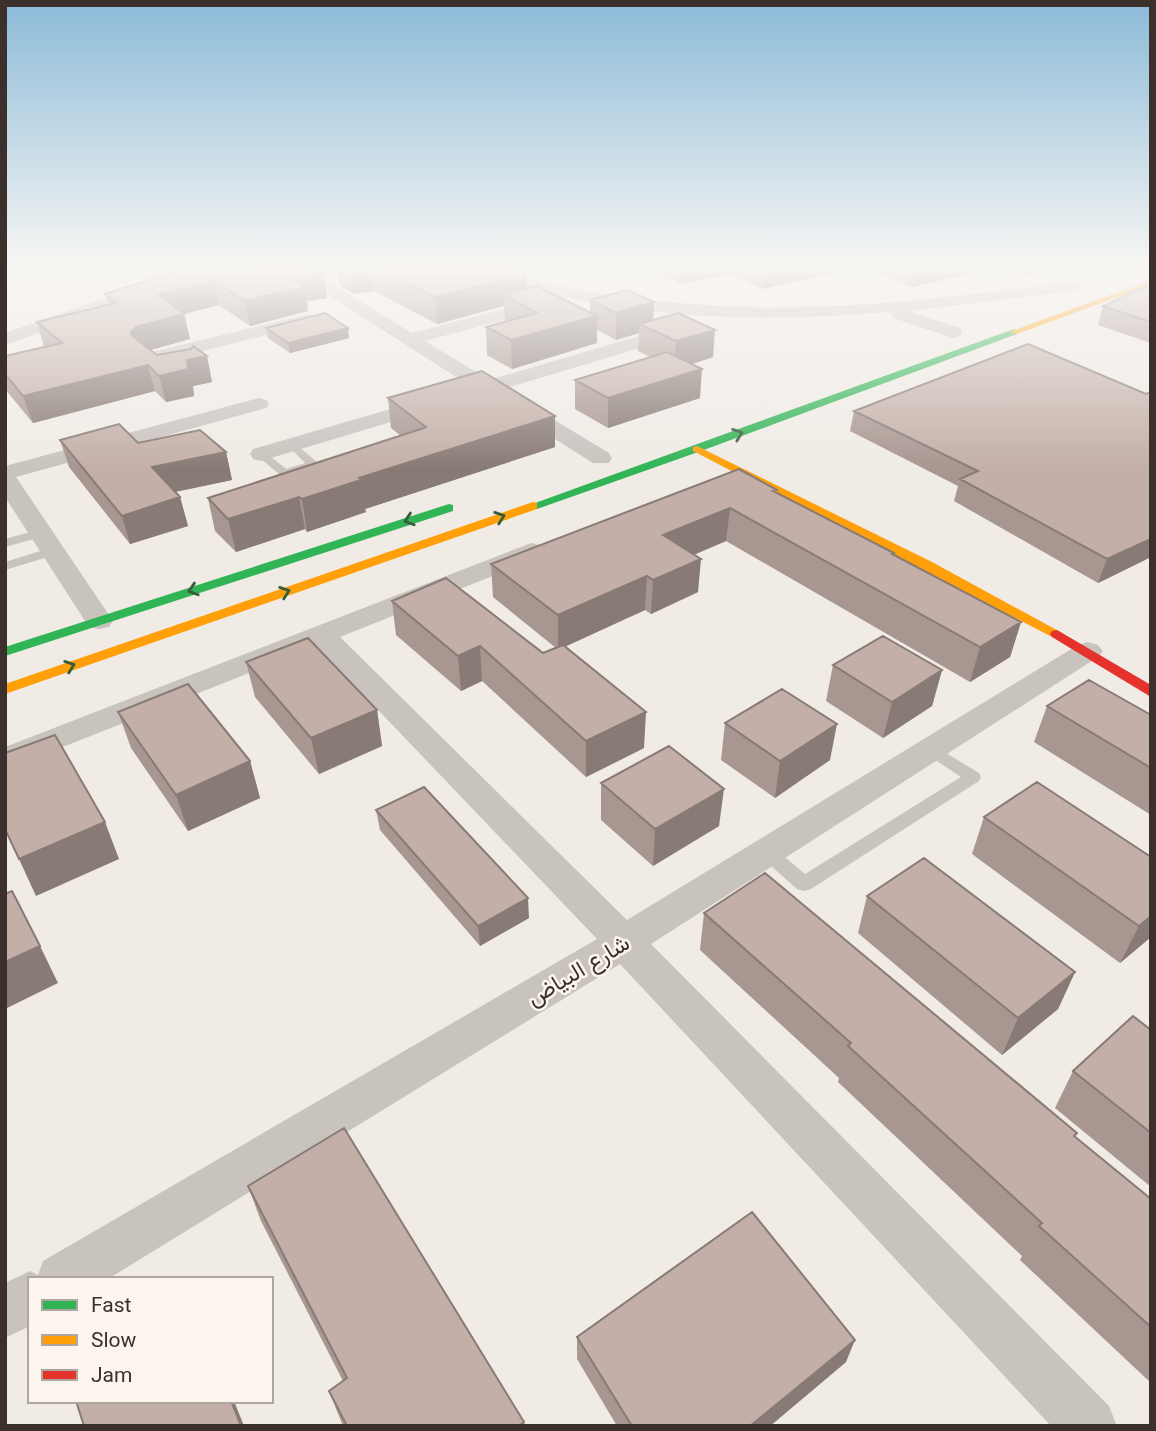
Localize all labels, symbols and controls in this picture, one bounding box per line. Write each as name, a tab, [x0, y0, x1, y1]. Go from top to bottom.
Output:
one-way arrow	[731, 429, 743, 443]
one-way arrow	[493, 511, 505, 526]
one-way arrow	[403, 512, 415, 527]
one-way arrow	[187, 582, 199, 597]
one-way arrow	[278, 586, 290, 600]
one-way arrow	[63, 660, 75, 674]
street label: شارع البياض	[522, 929, 636, 1013]
legend	[28, 1277, 273, 1403]
text: Fast	[91, 1293, 132, 1317]
text: Slow	[91, 1328, 137, 1352]
text: Jam	[91, 1363, 132, 1387]

